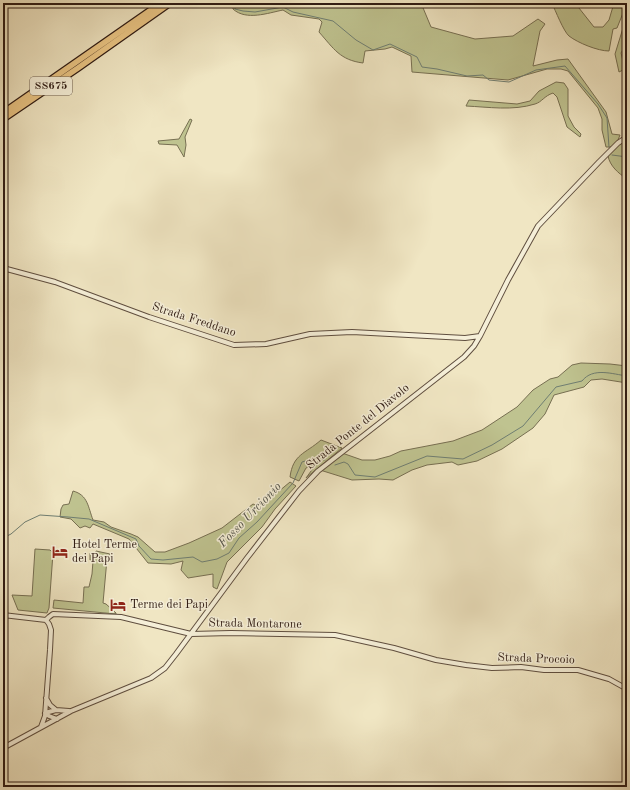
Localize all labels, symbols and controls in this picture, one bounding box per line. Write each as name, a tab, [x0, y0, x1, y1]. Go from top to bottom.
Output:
road number: SS675	[30, 77, 72, 95]
street label: Strada Freddano	[151, 301, 237, 339]
street label: Strada Ponte del Diavolo	[304, 382, 412, 472]
water label: Fosso Urcionio	[215, 480, 284, 551]
place label: Hotel Terme dei Papi	[72, 539, 137, 565]
hotel icon: Hotel Terme dei Papi	[51, 543, 69, 561]
hotel icon: Terme dei Papi	[109, 596, 127, 614]
place label: Terme dei Papi	[130, 599, 208, 611]
street label: Strada Montarone	[208, 617, 302, 631]
street label: Strada Procoio	[497, 652, 575, 666]

